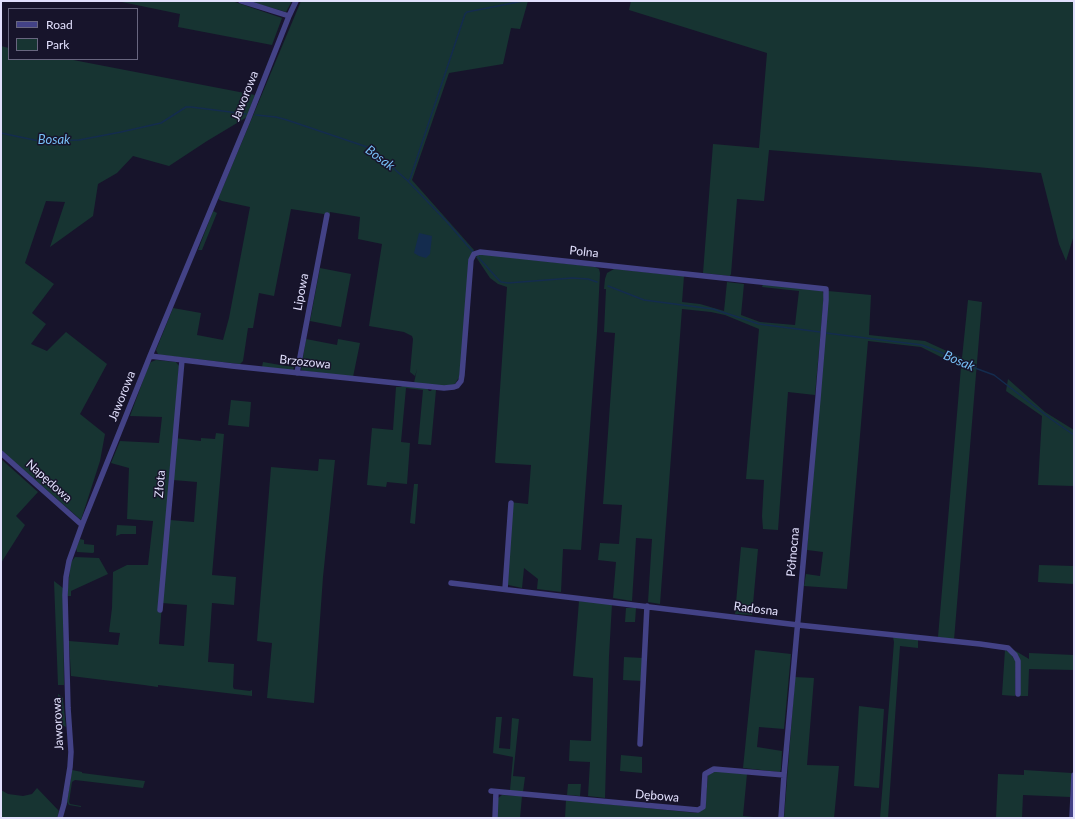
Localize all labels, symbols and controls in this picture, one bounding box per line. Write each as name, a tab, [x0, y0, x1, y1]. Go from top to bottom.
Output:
legend	[8, 8, 138, 60]
text: Road	[46, 17, 73, 32]
text: Park	[46, 37, 69, 52]
street label: Jaworowa	[228, 69, 262, 123]
water label: Bosak	[38, 132, 70, 148]
water label: Bosak	[362, 142, 398, 174]
street label: Polna	[569, 243, 599, 261]
street label: Lipowa	[290, 272, 312, 312]
water label: Bosak	[941, 347, 977, 375]
street label: Brzozowa	[279, 352, 331, 372]
street label: Jaworowa	[105, 369, 139, 423]
street label: Napędowa	[23, 457, 75, 505]
street label: Złota	[152, 470, 168, 498]
street label: Północna	[784, 527, 802, 577]
street label: Radosna	[733, 599, 779, 619]
street label: Jaworowa	[49, 697, 67, 751]
street label: Dębowa	[634, 787, 680, 805]

